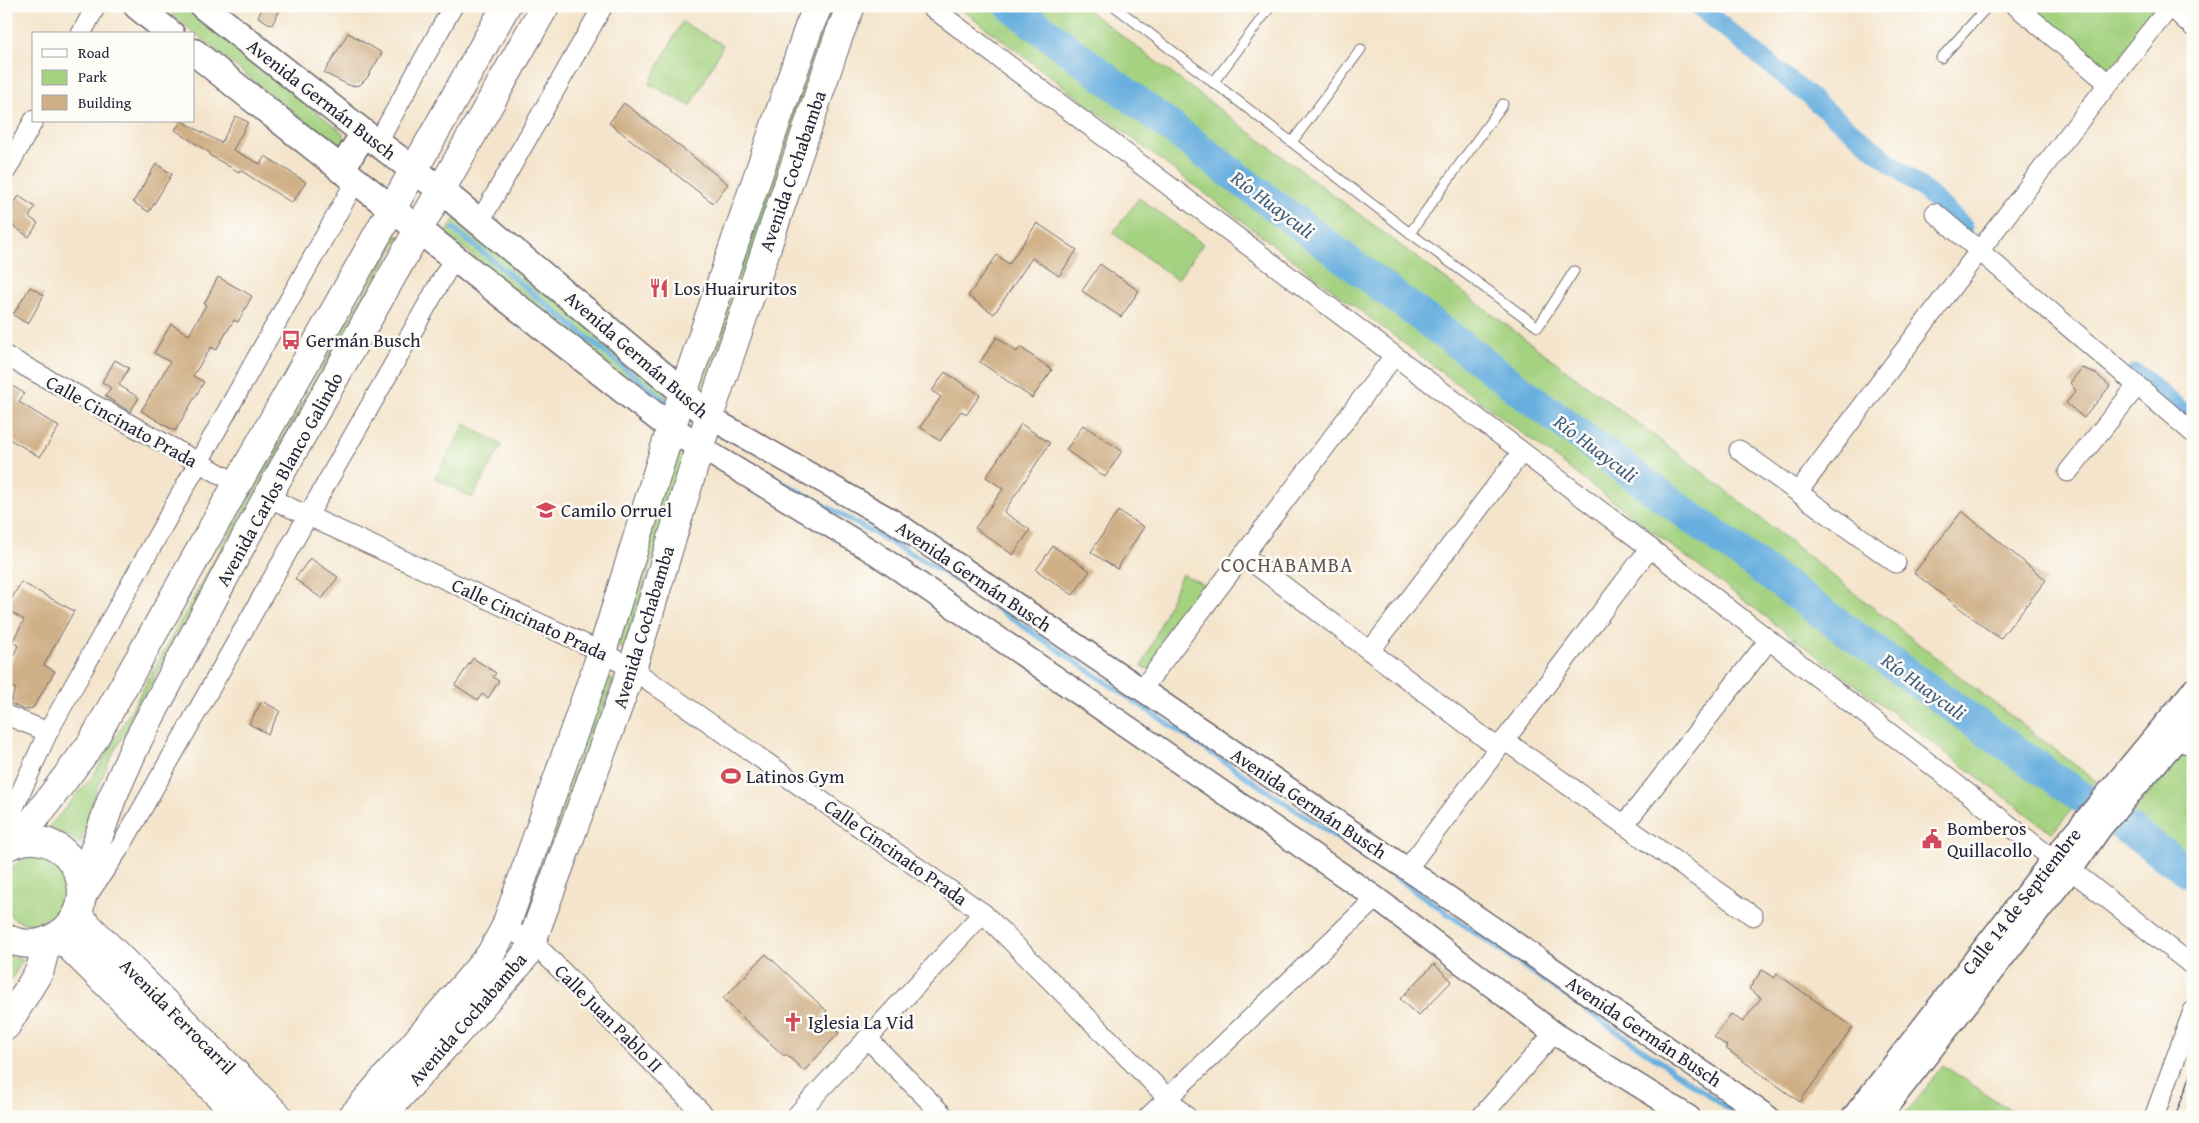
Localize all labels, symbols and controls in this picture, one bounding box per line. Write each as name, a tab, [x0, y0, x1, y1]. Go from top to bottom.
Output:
legend	[32, 32, 195, 122]
street label: Avenida Germán Busch	[241, 32, 403, 166]
text: Road	[78, 42, 109, 63]
text: Park	[78, 66, 107, 87]
street label: Avenida Cochabamba	[751, 87, 833, 255]
text: Building	[78, 92, 132, 113]
water label: Río Huayculi	[1224, 162, 1321, 245]
place label: Los Huairuritos	[674, 274, 797, 302]
restaurant icon: Los Huairuritos	[648, 277, 670, 299]
street label: Avenida Germán Busch	[559, 284, 715, 425]
place label: Germán Busch	[306, 326, 421, 354]
bus stop icon: Germán Busch	[280, 329, 302, 351]
street label: Avenida Carlos Blanco Galindo	[208, 367, 350, 591]
street label: Calle Cincinato Prada	[41, 368, 203, 474]
water label: Río Huayculi	[1547, 406, 1644, 489]
place label: Camilo Orruel	[561, 496, 672, 524]
school or university icon: Camilo Orruel	[535, 499, 557, 521]
street label: Avenida Germán Busch	[891, 513, 1058, 639]
street label: Avenida Cochabamba	[605, 542, 681, 712]
district label: COCHABAMBA	[1221, 550, 1353, 579]
street label: Calle Cincinato Prada	[447, 571, 613, 667]
water label: Río Huayculi	[1875, 645, 1972, 726]
street label: Avenida Germán Busch	[1226, 740, 1393, 866]
place label: Latinos Gym	[746, 762, 845, 790]
sports icon: Latinos Gym	[720, 765, 742, 787]
street label: Calle Cincinato Prada	[819, 792, 973, 912]
place label: Bomberos Quillacollo	[1947, 814, 2032, 864]
street label: Calle 14 de Septiembre	[1955, 821, 2087, 981]
public building icon: Bomberos Quillacollo	[1921, 828, 1943, 850]
street label: Avenida Cochabamba	[401, 946, 533, 1092]
street label: Avenida Ferrocarril	[114, 952, 242, 1080]
street label: Calle Juan Pablo II	[549, 958, 670, 1079]
street label: Avenida Germán Busch	[1561, 968, 1728, 1094]
place label: Iglesia La Vid	[808, 1008, 915, 1036]
church icon: Iglesia La Vid	[782, 1011, 804, 1033]

